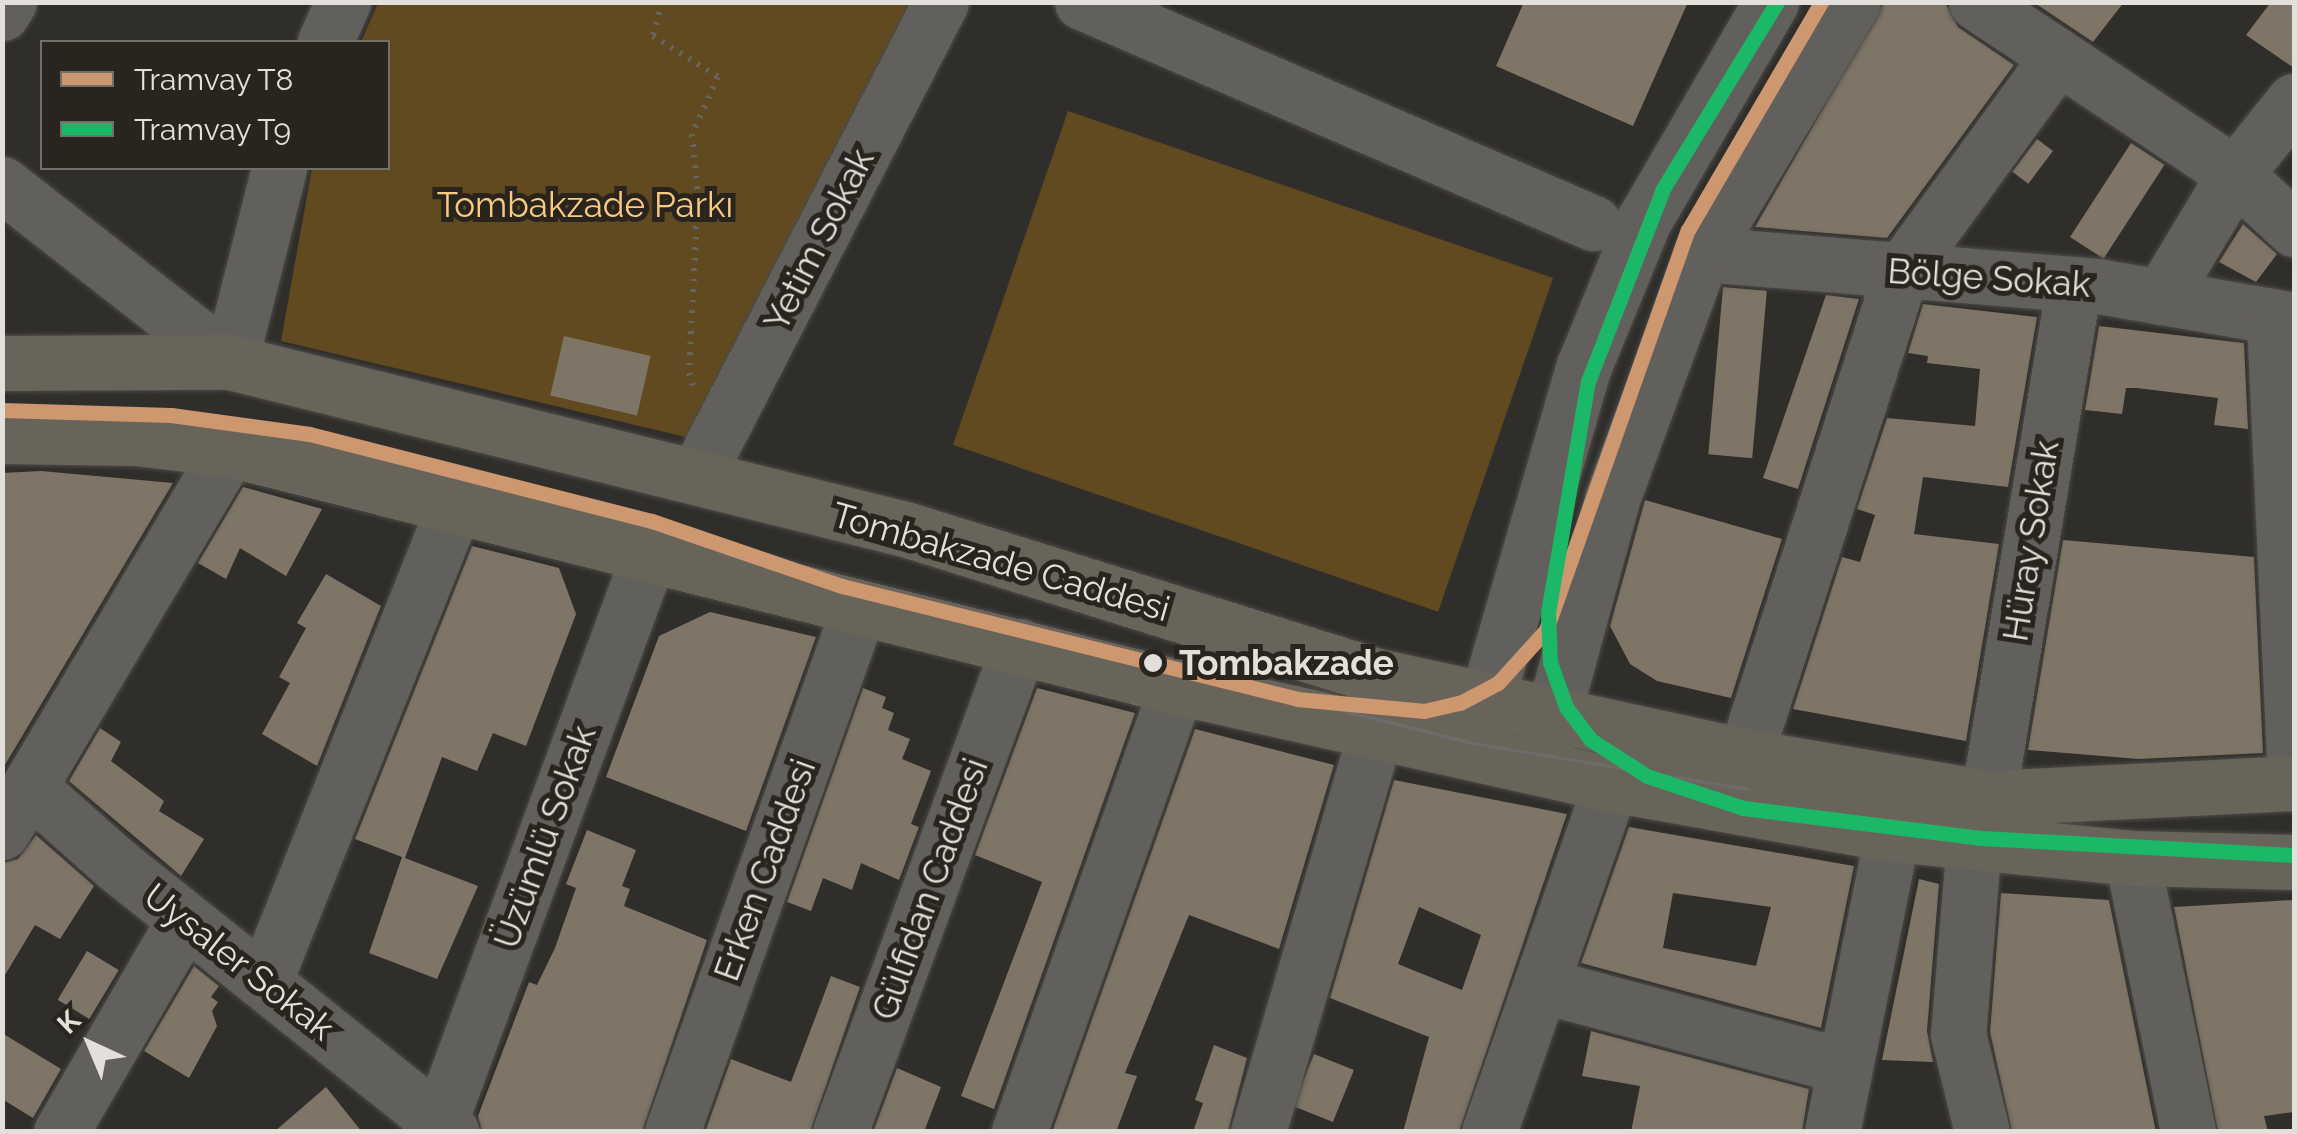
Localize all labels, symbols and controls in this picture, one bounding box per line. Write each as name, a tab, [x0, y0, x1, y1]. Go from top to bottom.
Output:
legend	[40, 40, 390, 170]
text: Tramvay T8	[134, 62, 293, 97]
text: Tramvay T9	[134, 112, 291, 147]
street label: Yetim Sokak	[755, 142, 883, 338]
park label: Tombakzade Parkı	[437, 184, 733, 226]
street label: Bölge Sokak	[1886, 250, 2092, 306]
street label: Hüray Sokak	[1994, 437, 2068, 645]
street label: Tombakzade Caddesi	[828, 494, 1174, 630]
place label: Tombakzade	[1179, 642, 1394, 684]
marker: Tombakzade	[1136, 646, 1170, 680]
street label: Üzümlü Sokak	[485, 720, 605, 954]
street label: Gülfidan Caddesi	[863, 753, 997, 1025]
street label: Erken Caddesi	[705, 754, 825, 986]
street label: Uysaler Sokak	[135, 875, 343, 1049]
north arrow	[40, 994, 140, 1094]
text: K	[51, 1004, 87, 1040]

